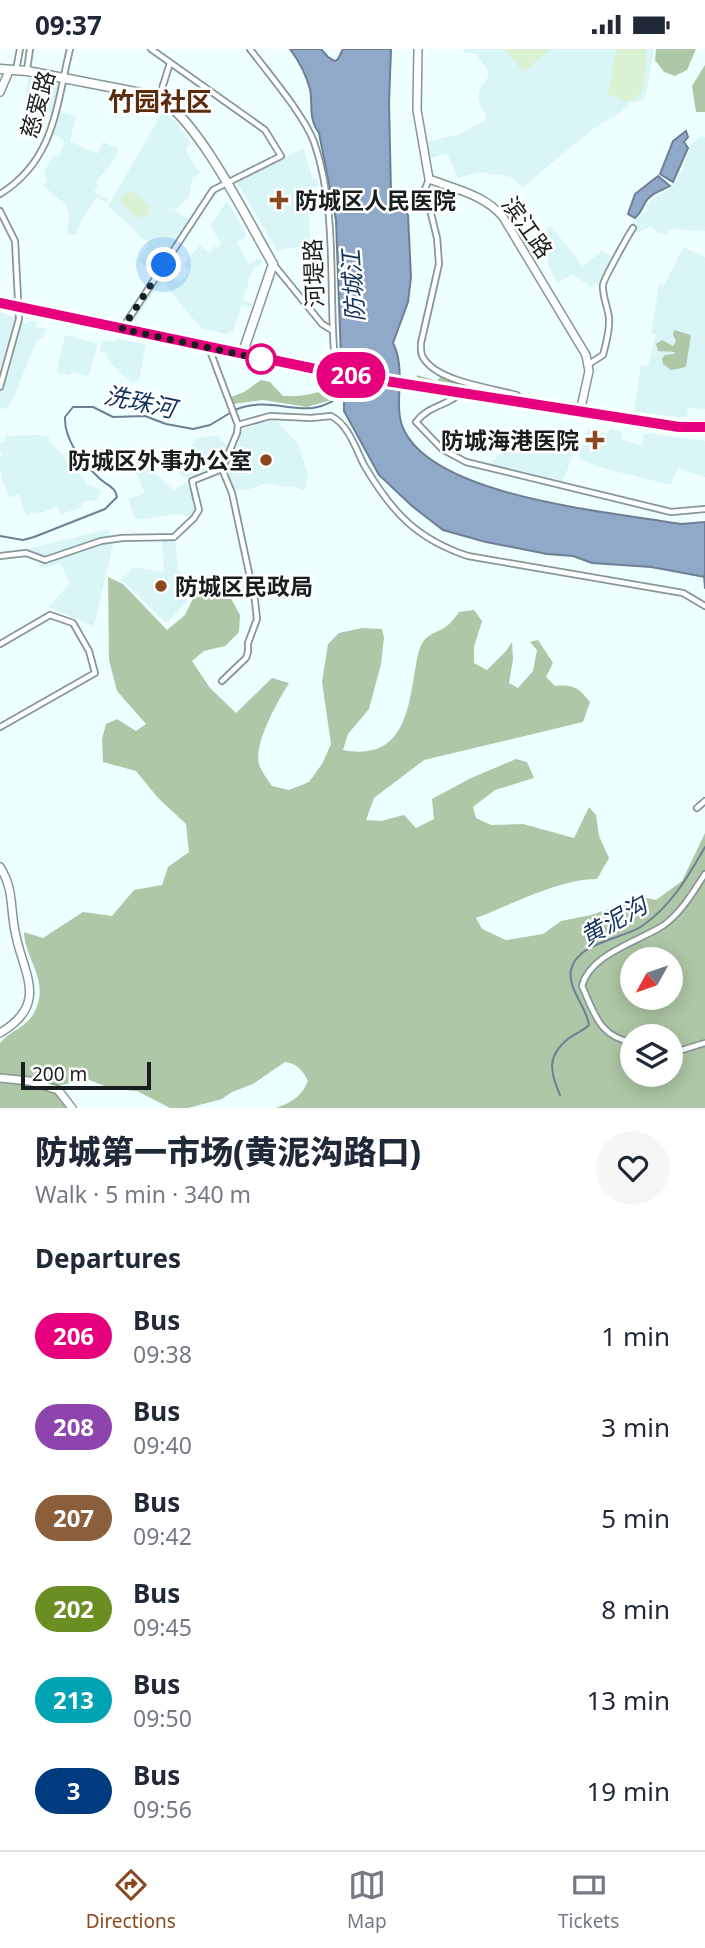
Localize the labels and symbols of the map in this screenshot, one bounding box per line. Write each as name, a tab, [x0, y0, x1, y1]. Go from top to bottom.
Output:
street label: 慈爱路	[12, 66, 62, 142]
district label: 竹园社区	[108, 83, 212, 119]
place label: 防城区人民医院	[295, 184, 456, 216]
marker: 防城区人民医院	[269, 190, 289, 210]
street label: 滨江路	[495, 190, 561, 264]
street label: 河堤路	[296, 238, 330, 308]
water label: 防城江	[333, 246, 371, 323]
your location	[146, 247, 181, 282]
unlabelled marker	[246, 344, 276, 374]
line badge: 206	[311, 352, 391, 398]
water label: 洗珠河	[101, 377, 183, 425]
place label: 防城海港医院	[441, 424, 579, 456]
marker: 防城海港医院	[585, 430, 605, 450]
place label: 防城区外事办公室	[68, 444, 252, 476]
marker: 防城区外事办公室	[258, 452, 274, 468]
place label: 防城区民政局	[175, 570, 313, 602]
marker: 防城区民政局	[153, 578, 169, 594]
water label: 黄泥沟	[574, 886, 655, 952]
north arrow	[620, 947, 682, 1010]
scale bar	[21, 1059, 150, 1091]

